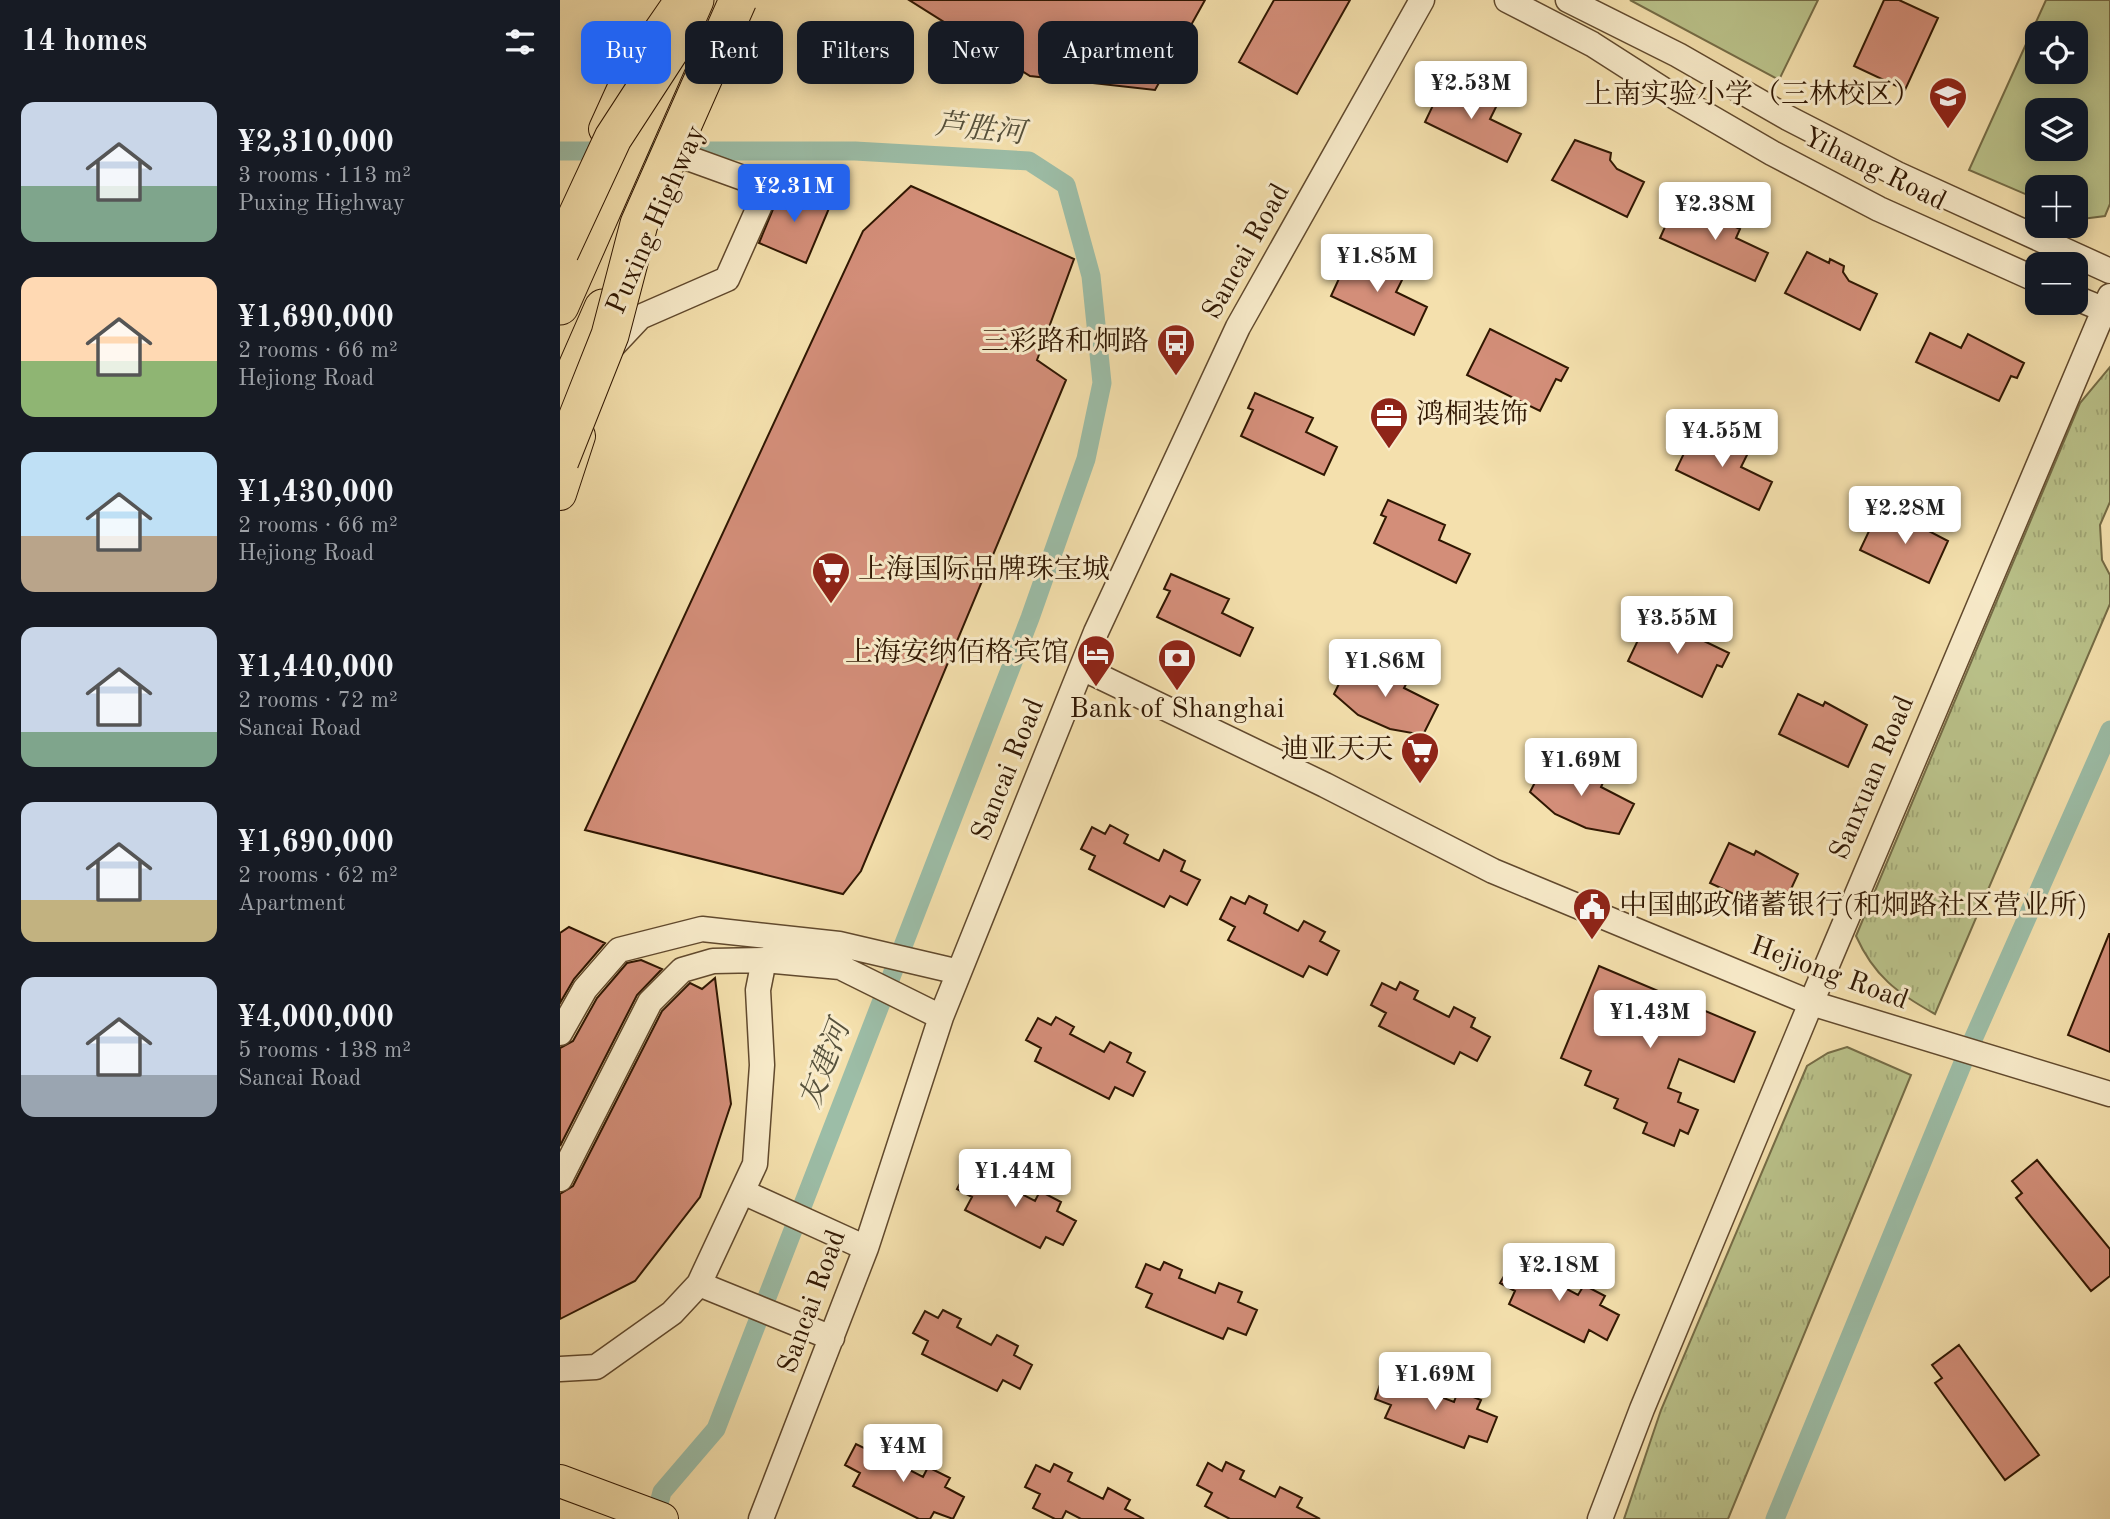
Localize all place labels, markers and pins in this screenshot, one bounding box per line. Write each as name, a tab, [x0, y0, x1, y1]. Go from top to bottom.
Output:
pin: ¥2.53M	[1414, 61, 1528, 121]
school or university icon: 上南实验小学（三林校区）	[1927, 75, 1969, 130]
place label: 上南实验小学（三林校区）	[1585, 79, 1921, 110]
pin: ¥2.31M	[737, 164, 851, 224]
pin: ¥2.38M	[1658, 182, 1772, 242]
pin: ¥1.85M	[1320, 234, 1434, 294]
bus stop icon: 三彩路和炯路	[1155, 322, 1197, 377]
place label: 三彩路和炯路	[981, 326, 1149, 357]
office icon: 鸿桐装饰	[1368, 395, 1410, 450]
place label: 鸿桐装饰	[1416, 399, 1528, 430]
pin: ¥4.55M	[1665, 410, 1779, 469]
pin: ¥2.28M	[1848, 486, 1962, 546]
supermarket icon: 上海国际品牌珠宝城	[810, 550, 852, 605]
place label: 上海国际品牌珠宝城	[858, 554, 1110, 585]
pin: ¥3.55M	[1620, 596, 1734, 656]
hotel icon: 上海安纳佰格宾馆	[1075, 633, 1117, 688]
place label: 上海安纳佰格宾馆	[845, 637, 1069, 668]
bank icon: Bank of Shanghai	[1156, 637, 1198, 692]
pin: ¥1.86M	[1328, 640, 1442, 699]
place label: Bank of Shanghai	[1070, 696, 1284, 724]
supermarket icon: 迪亚天天	[1399, 730, 1441, 785]
place label: 迪亚天天	[1281, 734, 1393, 765]
pin: ¥1.69M	[1524, 738, 1638, 798]
public building icon: 中国邮政储蓄银行(和炯路社区营业所)	[1571, 886, 1613, 941]
place label: 中国邮政储蓄银行(和炯路社区营业所)	[1619, 890, 2088, 921]
pin: ¥1.43M	[1593, 990, 1707, 1050]
pin: ¥1.44M	[958, 1150, 1072, 1209]
pin: ¥2.18M	[1502, 1244, 1616, 1303]
pin: ¥1.69M	[1378, 1352, 1492, 1412]
pin: ¥4M	[869, 1424, 937, 1484]

